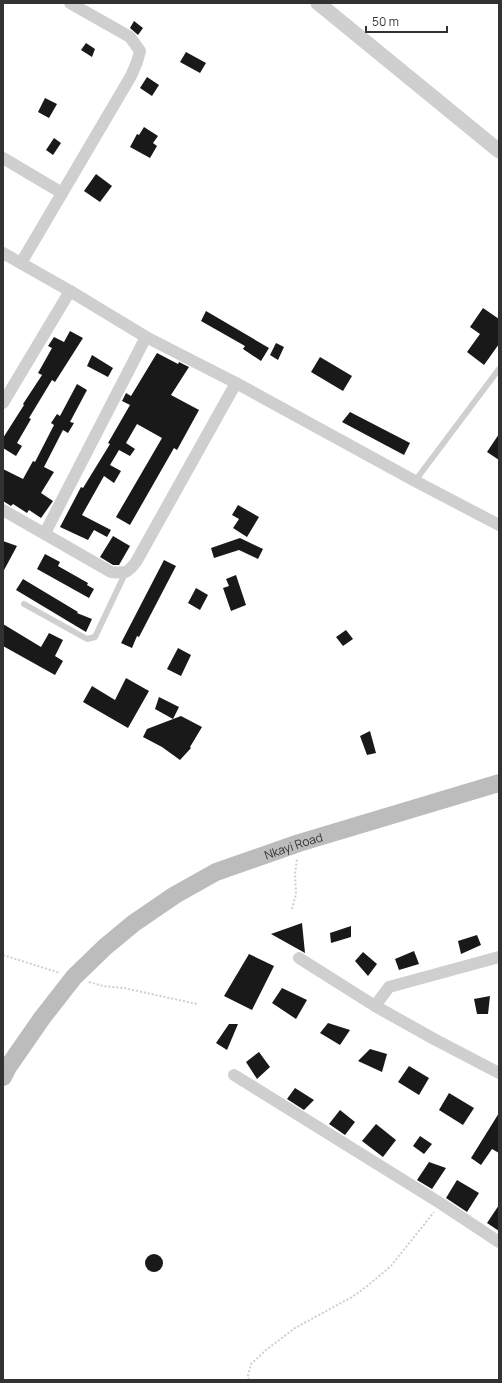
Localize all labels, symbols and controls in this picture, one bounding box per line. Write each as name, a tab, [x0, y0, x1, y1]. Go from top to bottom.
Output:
scale bar	[366, 8, 447, 34]
text: 50 m	[372, 13, 399, 30]
street label: Nkayi Road	[262, 828, 325, 863]

